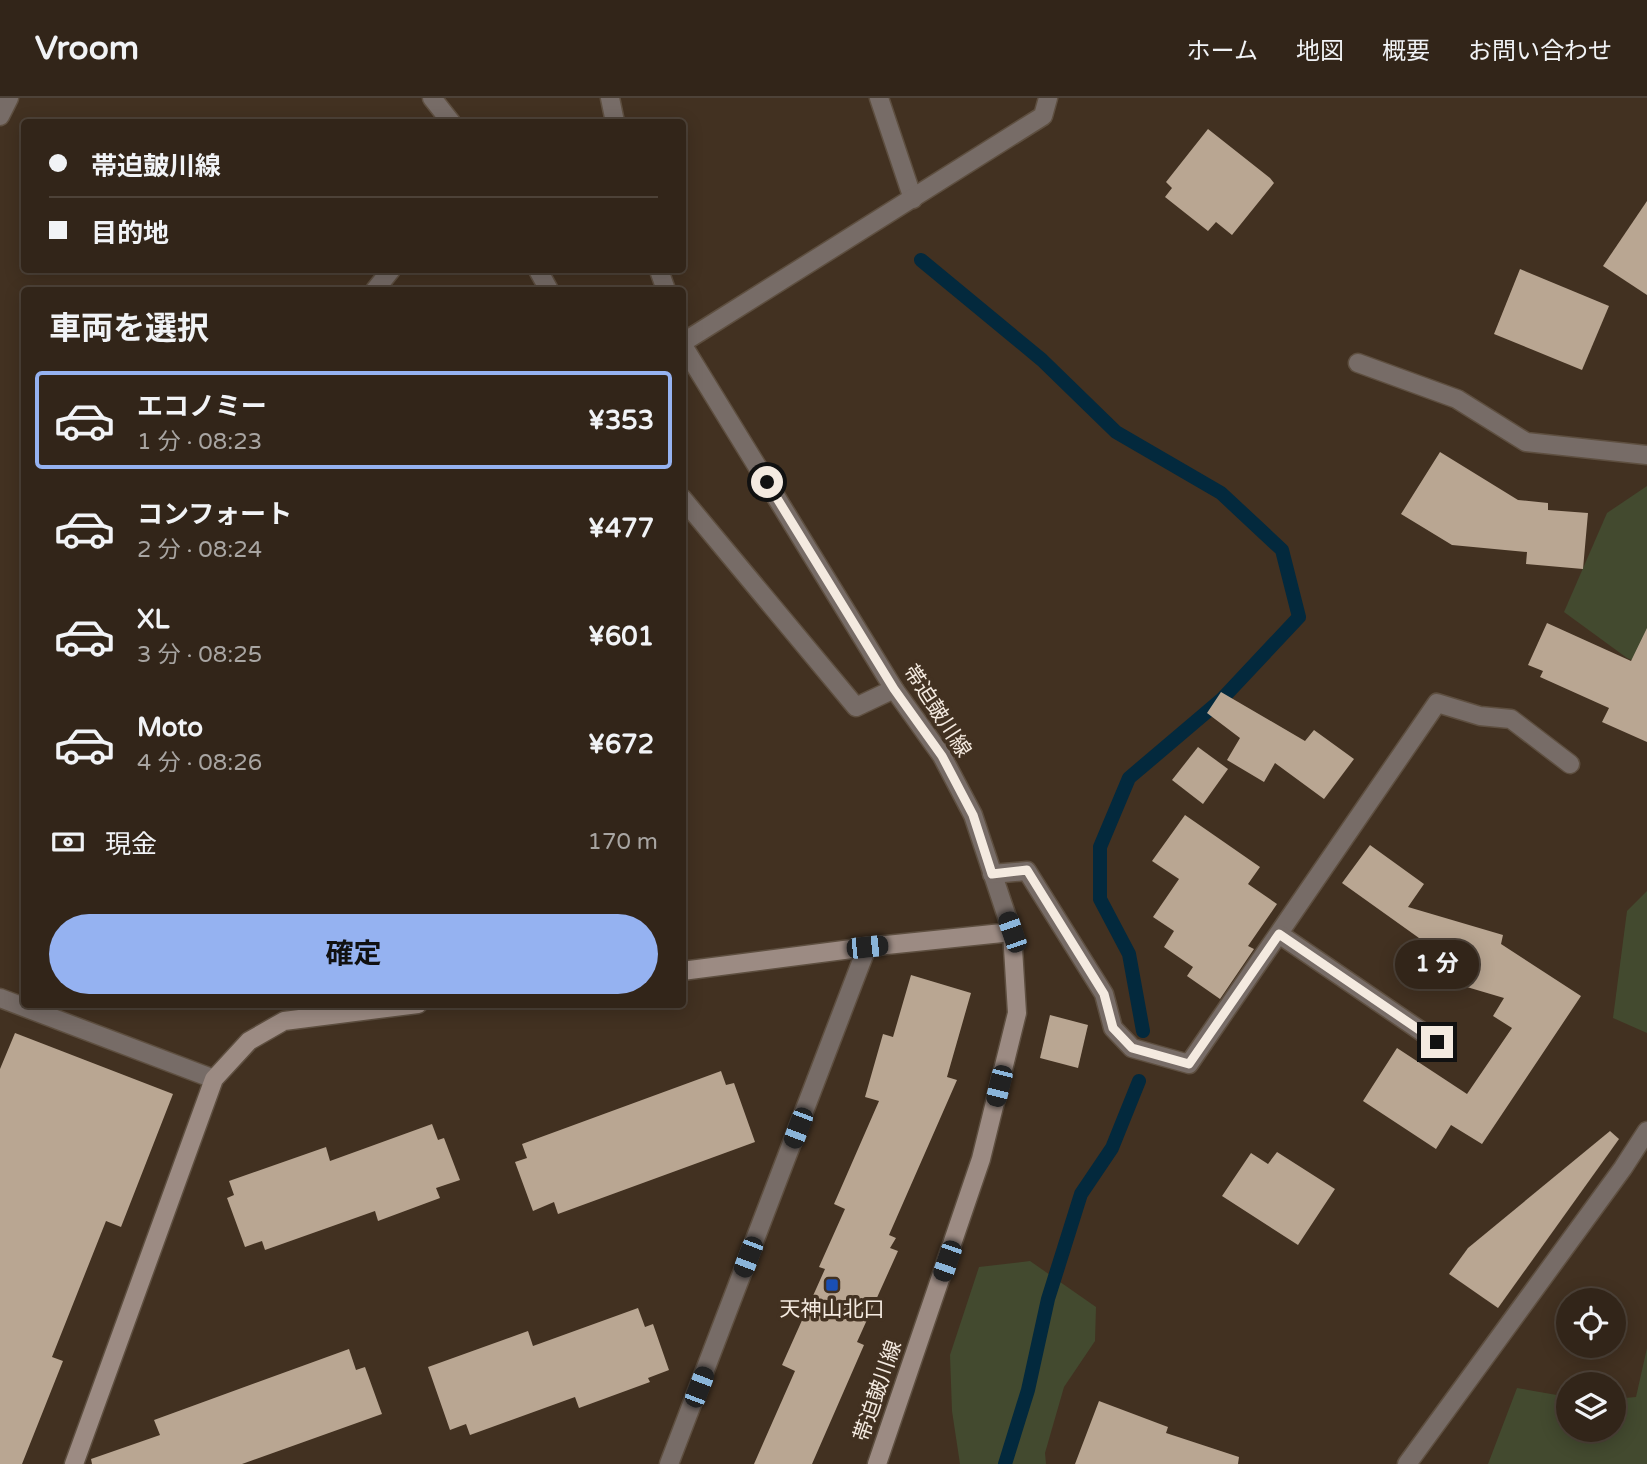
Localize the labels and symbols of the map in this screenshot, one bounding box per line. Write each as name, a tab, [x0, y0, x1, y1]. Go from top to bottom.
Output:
route start	[751, 466, 783, 498]
street label: 帯迫皷川線	[898, 660, 976, 762]
car	[996, 909, 1029, 955]
car	[846, 934, 889, 960]
callout: 1 分	[1395, 940, 1479, 990]
route end	[1421, 1026, 1453, 1058]
car	[984, 1063, 1015, 1109]
car	[781, 1105, 816, 1151]
car	[731, 1234, 766, 1280]
car	[931, 1238, 964, 1284]
marker: 天神山北口	[824, 1277, 840, 1293]
place label: 天神山北口	[780, 1297, 885, 1322]
street label: 帯迫皷川線	[849, 1337, 907, 1445]
car	[682, 1364, 717, 1410]

